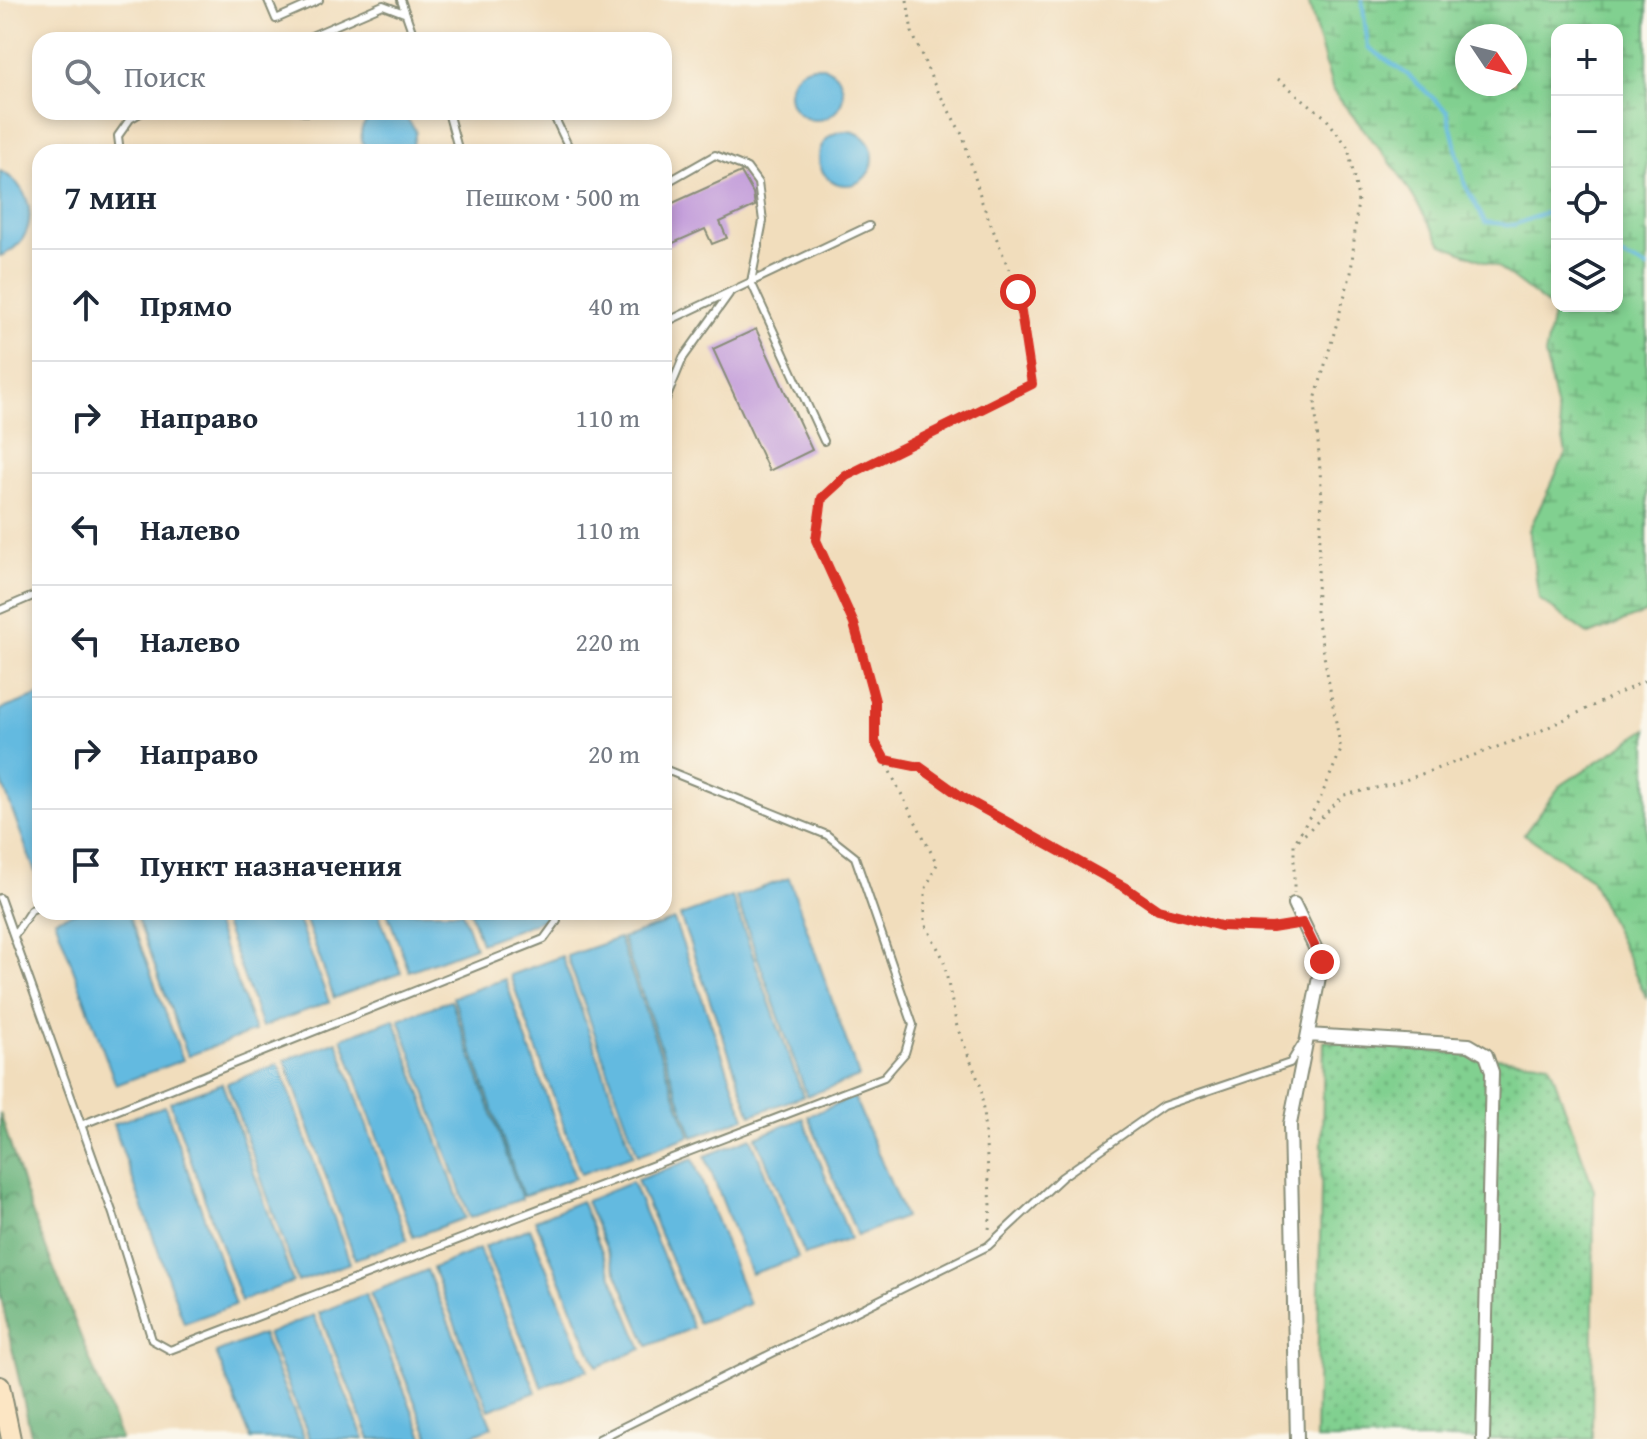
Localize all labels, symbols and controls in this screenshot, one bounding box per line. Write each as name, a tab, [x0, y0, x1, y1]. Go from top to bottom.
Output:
north arrow	[1455, 24, 1527, 96]
map controls	[1551, 24, 1623, 312]
button: +	[1551, 24, 1623, 96]
search box	[32, 32, 672, 120]
icon: search	[60, 54, 104, 98]
text: Поиск	[124, 54, 206, 98]
button: −	[1551, 96, 1623, 168]
button: locate	[1551, 168, 1623, 240]
text: 7 мин	[64, 172, 157, 221]
text: Пешком · 500 m	[466, 177, 640, 216]
button: layers	[1551, 240, 1623, 312]
route start	[1000, 274, 1036, 310]
icon: ahead	[64, 283, 108, 327]
text: Прямо	[140, 283, 232, 327]
text: 40 m	[588, 286, 640, 325]
icon: right	[64, 395, 108, 439]
text: Направо	[140, 395, 258, 439]
text: 110 m	[575, 398, 640, 437]
icon: left	[64, 507, 108, 551]
text: Налево	[140, 507, 240, 551]
text: 110 m	[575, 510, 640, 549]
icon: left	[64, 619, 108, 663]
text: Налево	[140, 619, 240, 663]
text: 220 m	[575, 622, 640, 661]
icon: right	[64, 731, 108, 775]
text: Направо	[140, 731, 258, 775]
text: 20 m	[588, 734, 640, 773]
icon: arrive	[64, 843, 108, 887]
text: Пункт назначения	[140, 843, 402, 887]
route end	[1304, 944, 1340, 980]

